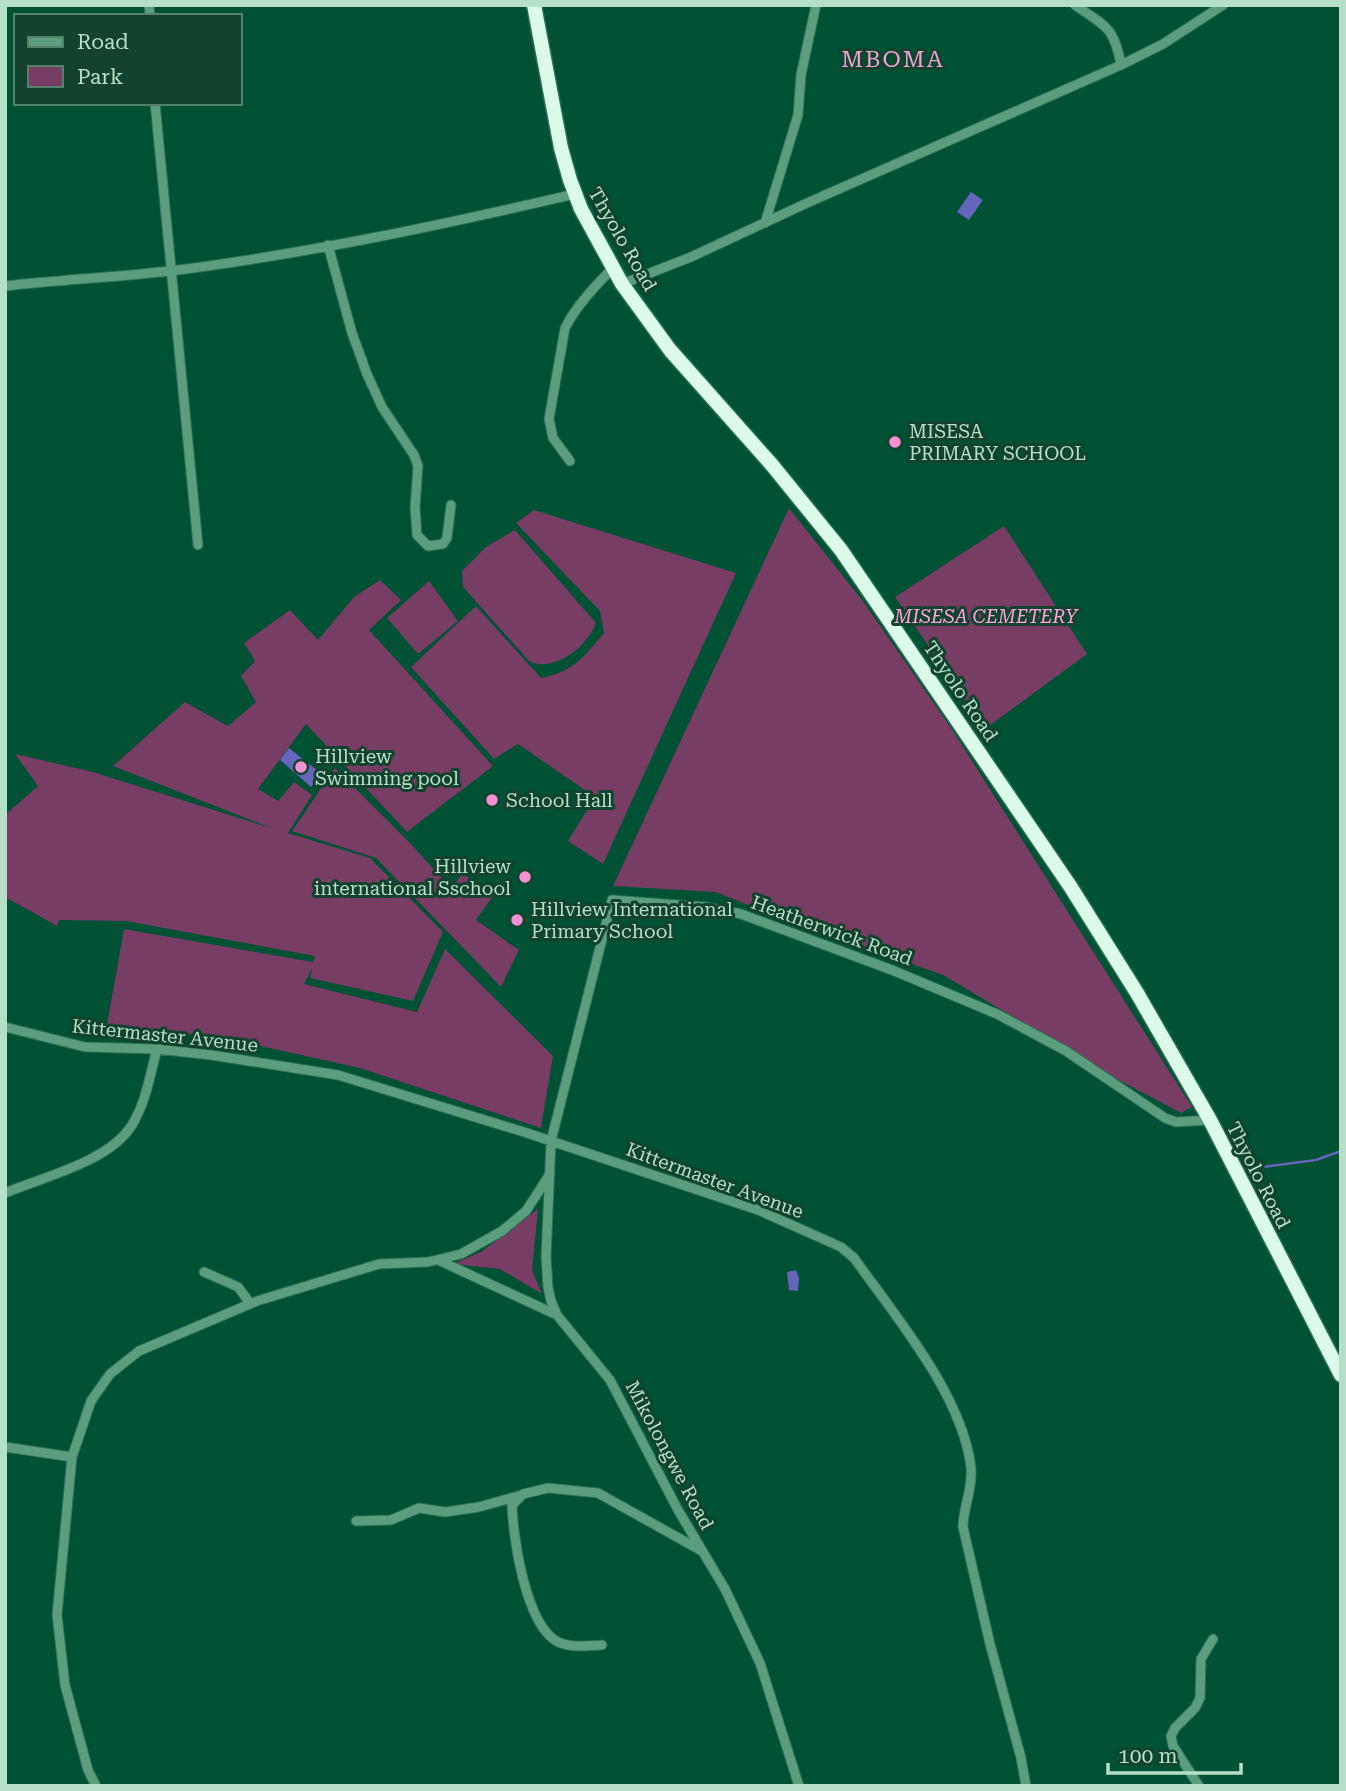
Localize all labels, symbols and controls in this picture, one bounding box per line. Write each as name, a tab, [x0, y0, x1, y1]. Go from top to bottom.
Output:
legend	[14, 14, 242, 105]
text: Road	[77, 30, 129, 54]
district label: MBOMA	[841, 46, 945, 73]
text: Park	[77, 65, 123, 89]
street label: Thyolo Road	[584, 183, 662, 295]
place label: MISESA PRIMARY SCHOOL	[909, 420, 1086, 465]
marker: MISESA PRIMARY SCHOOL	[887, 434, 903, 450]
park label: MISESA CEMETERY	[893, 605, 1079, 628]
street label: Thyolo Road	[919, 637, 1003, 746]
place label: Hillview Swimming pool	[315, 745, 459, 790]
marker: Hillview Swimming pool	[293, 759, 309, 775]
place label: School Hall	[506, 789, 613, 812]
marker: School Hall	[484, 792, 500, 808]
place label: Hillview international Sschool	[314, 855, 511, 900]
marker: Hillview international Sschool	[517, 869, 533, 885]
street label: Heatherwick Road	[748, 891, 916, 970]
place label: Hillview International Primary School	[531, 898, 733, 943]
marker: Hillview International Primary School	[509, 912, 525, 928]
street label: Kittermaster Avenue	[71, 1014, 259, 1057]
street label: Thyolo Road	[1222, 1118, 1295, 1232]
street label: Kittermaster Avenue	[623, 1138, 807, 1223]
street label: Mikolongwe Road	[621, 1377, 719, 1534]
scale bar	[1108, 1732, 1241, 1776]
text: 100 m	[1118, 1744, 1178, 1768]

